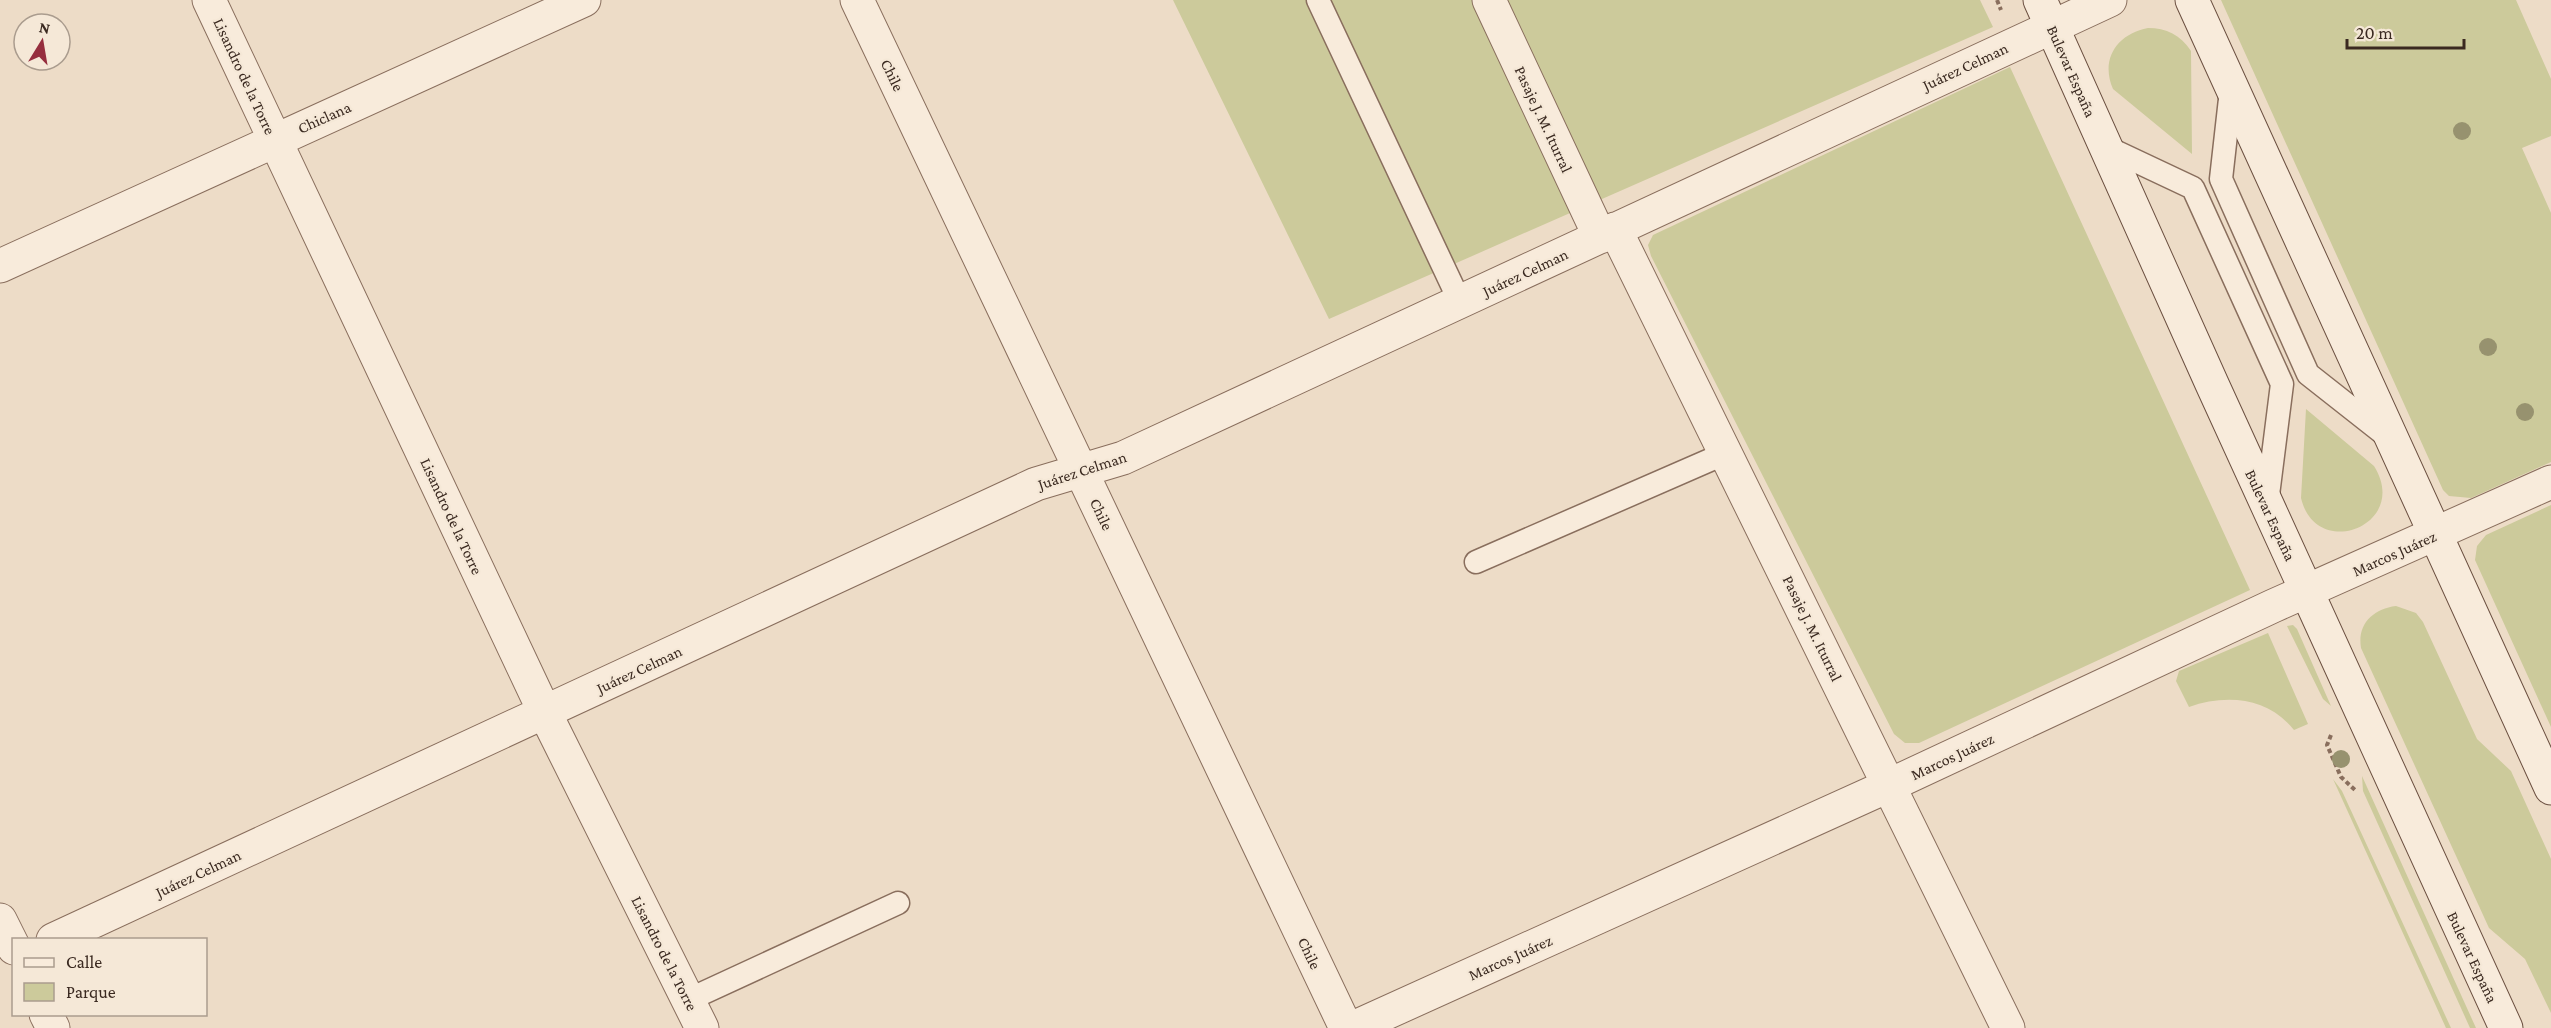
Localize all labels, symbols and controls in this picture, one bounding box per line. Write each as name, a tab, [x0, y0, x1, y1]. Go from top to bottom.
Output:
north arrow	[12, 12, 72, 72]
scale bar	[2347, 12, 2464, 50]
street label: Lisandro de la Torre	[210, 15, 279, 137]
text: N	[38, 18, 52, 37]
street label: Bulevar España	[2043, 23, 2100, 121]
text: 20 m	[2356, 23, 2393, 43]
street label: Juárez Celman	[1918, 39, 2011, 95]
street label: Chile	[878, 56, 908, 94]
street label: Pasaje J. M. Iturral	[1511, 63, 1576, 176]
street label: Chiclana	[295, 98, 354, 137]
street label: Juárez Celman	[1478, 245, 1571, 301]
street label: Juárez Celman	[1034, 448, 1129, 494]
street label: Lisandro de la Torre	[417, 455, 486, 577]
street label: Bulevar España	[2241, 467, 2299, 564]
street label: Chile	[1087, 495, 1116, 533]
street label: Marcos Juárez	[2350, 527, 2439, 580]
street label: Pasaje J. M. Iturral	[1779, 573, 1845, 684]
street label: Juárez Celman	[592, 642, 685, 698]
street label: Marcos Juárez	[1908, 730, 1997, 784]
street label: Juárez Celman	[151, 846, 244, 902]
street label: Lisandro de la Torre	[628, 893, 701, 1013]
street label: Bulevar España	[2443, 909, 2501, 1006]
street label: Marcos Juárez	[1466, 931, 1555, 984]
street label: Chile	[1295, 934, 1324, 972]
legend	[12, 938, 207, 1016]
text: Calle	[66, 952, 102, 972]
text: Parque	[66, 982, 116, 1002]

